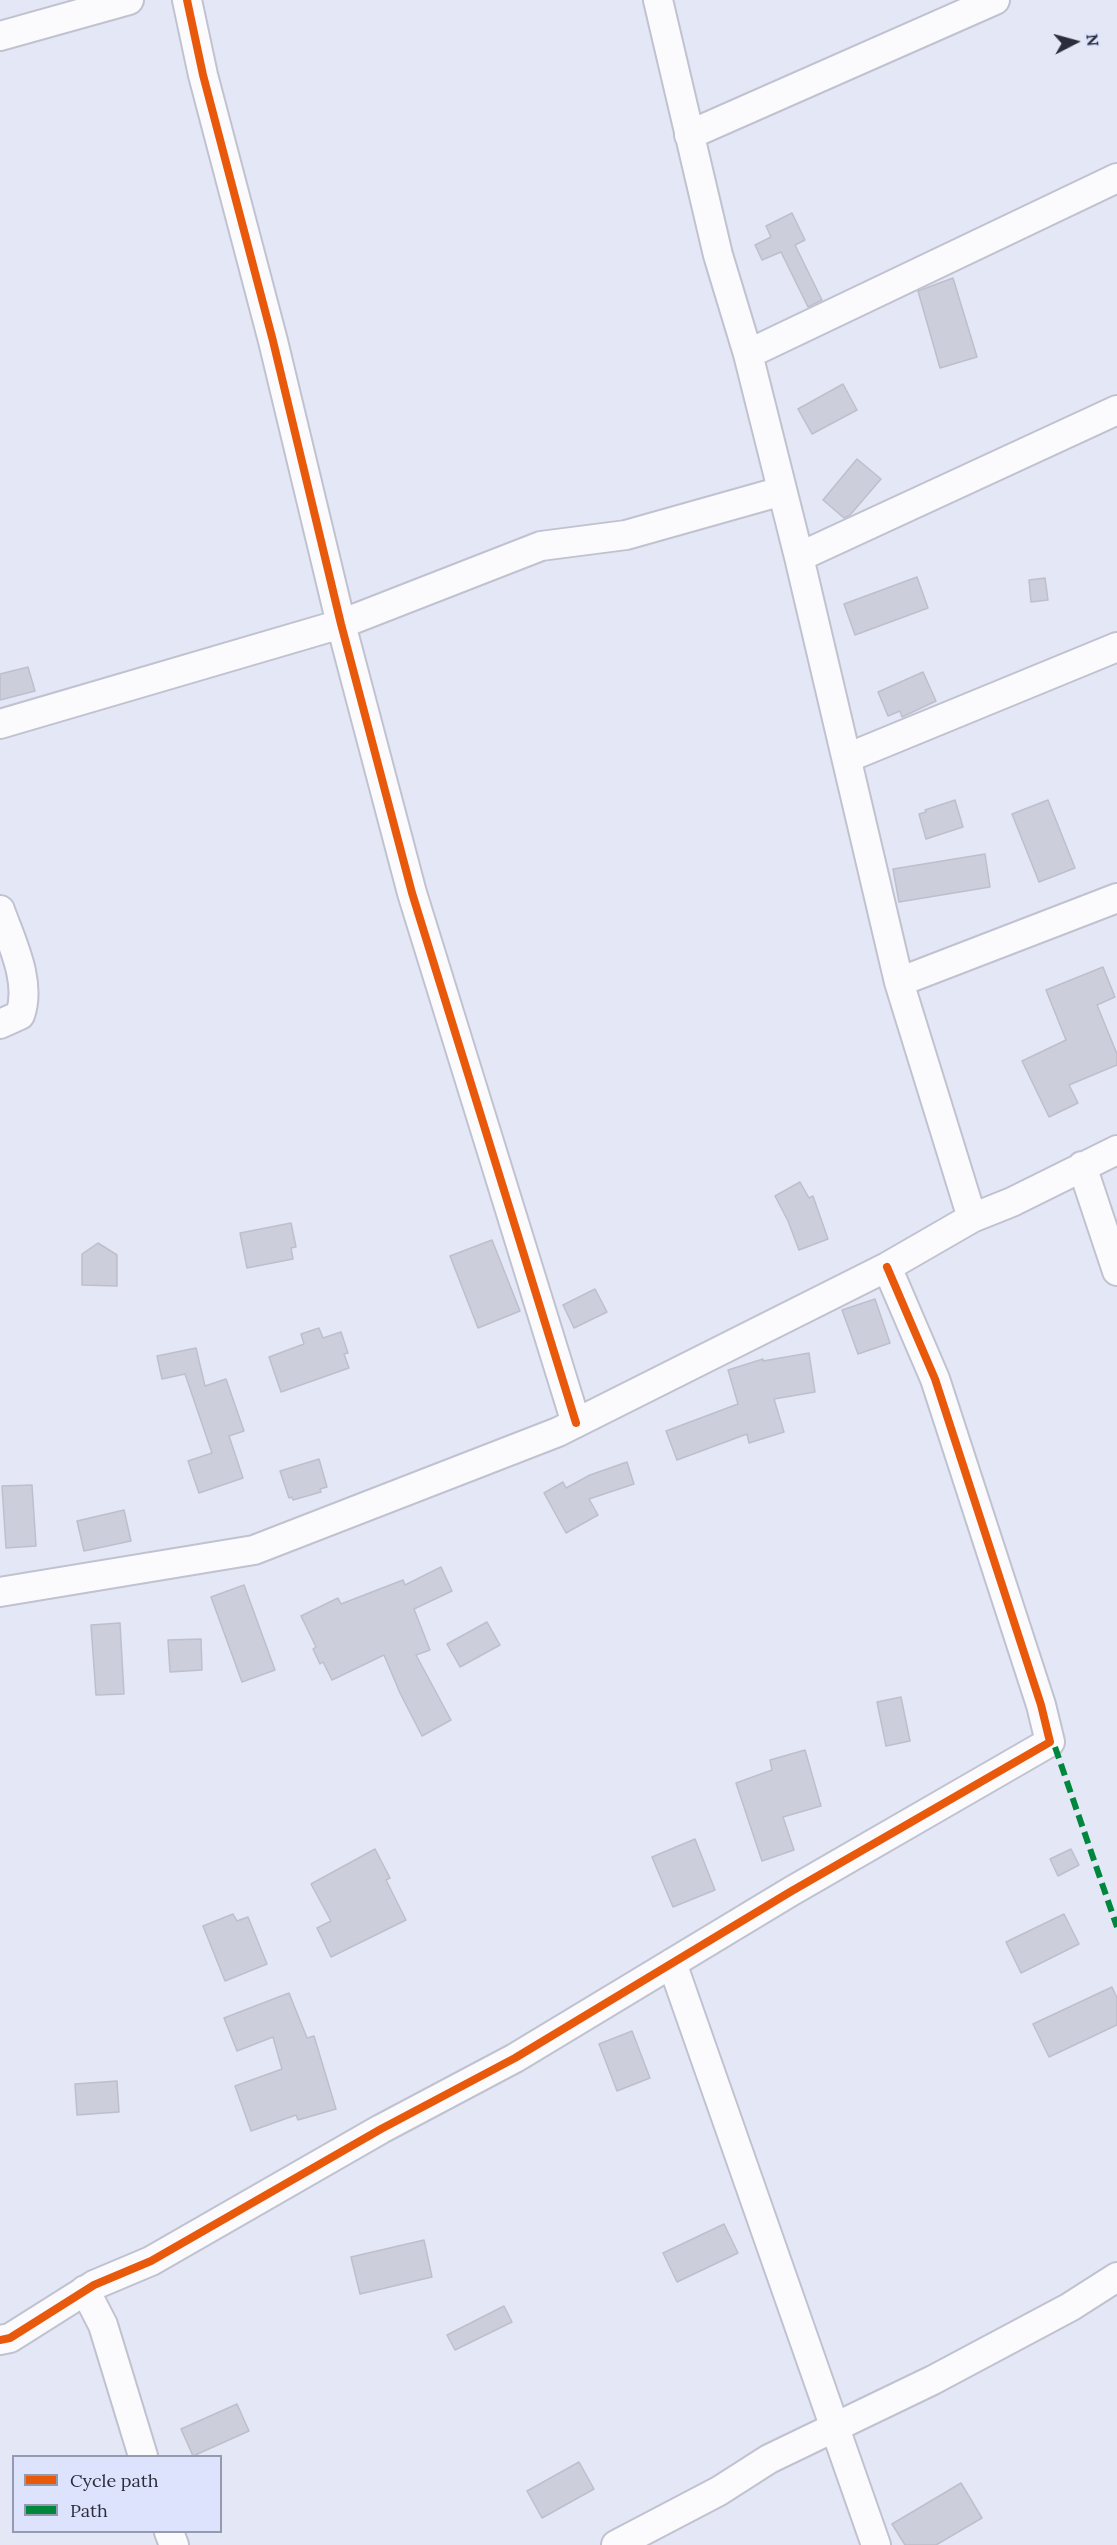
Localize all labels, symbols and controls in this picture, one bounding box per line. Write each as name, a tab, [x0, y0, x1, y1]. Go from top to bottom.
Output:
north arrow	[1045, 12, 1105, 72]
text: N	[1082, 33, 1103, 47]
legend	[12, 2455, 222, 2533]
text: Cycle path	[70, 2469, 159, 2492]
text: Path	[70, 2499, 108, 2522]

